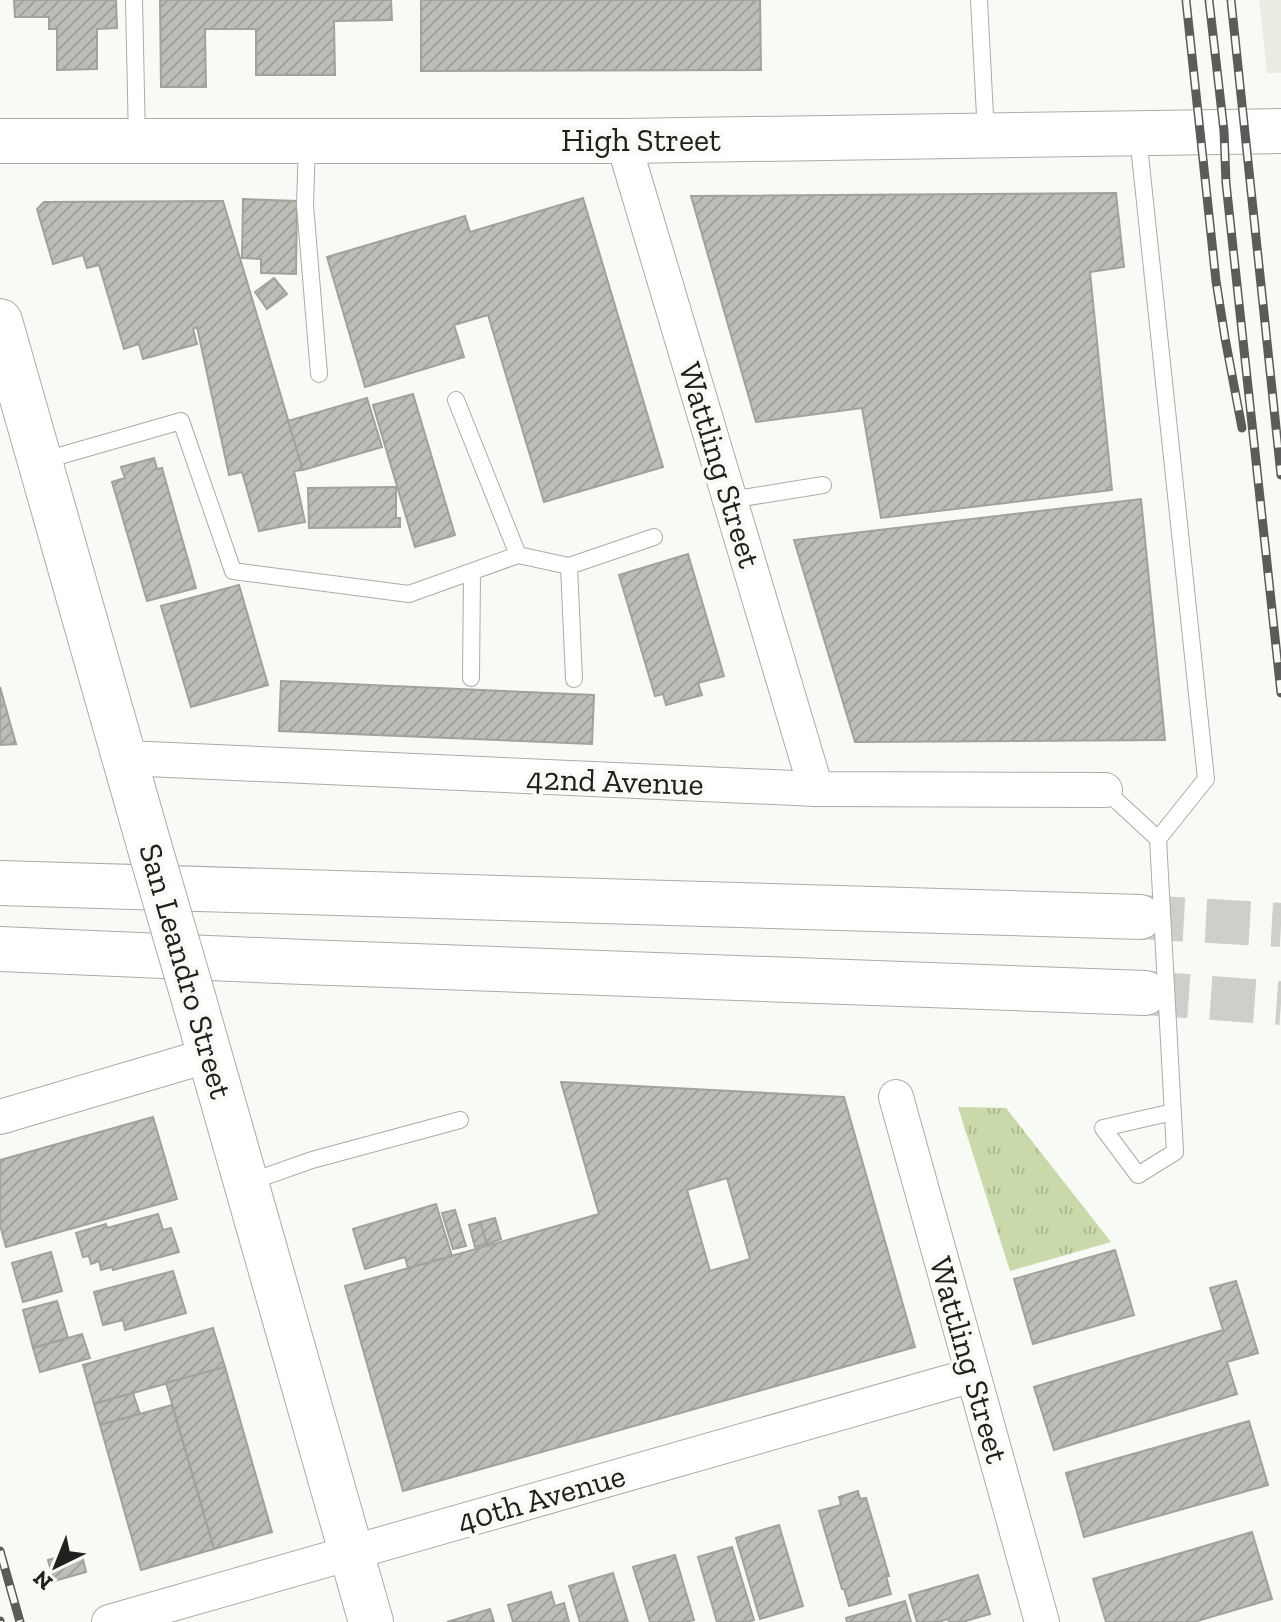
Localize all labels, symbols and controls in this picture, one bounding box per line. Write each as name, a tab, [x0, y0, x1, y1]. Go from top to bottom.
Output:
street label: High Street	[561, 121, 721, 159]
street label: Wattling Street	[671, 358, 769, 572]
street label: 42nd Avenue	[526, 759, 704, 803]
street label: San Leandro Street	[131, 839, 241, 1103]
street label: Wattling Street	[921, 1253, 1017, 1468]
street label: 40th Avenue	[453, 1456, 629, 1540]
north arrow	[16, 1526, 96, 1606]
text: N	[27, 1565, 58, 1596]

